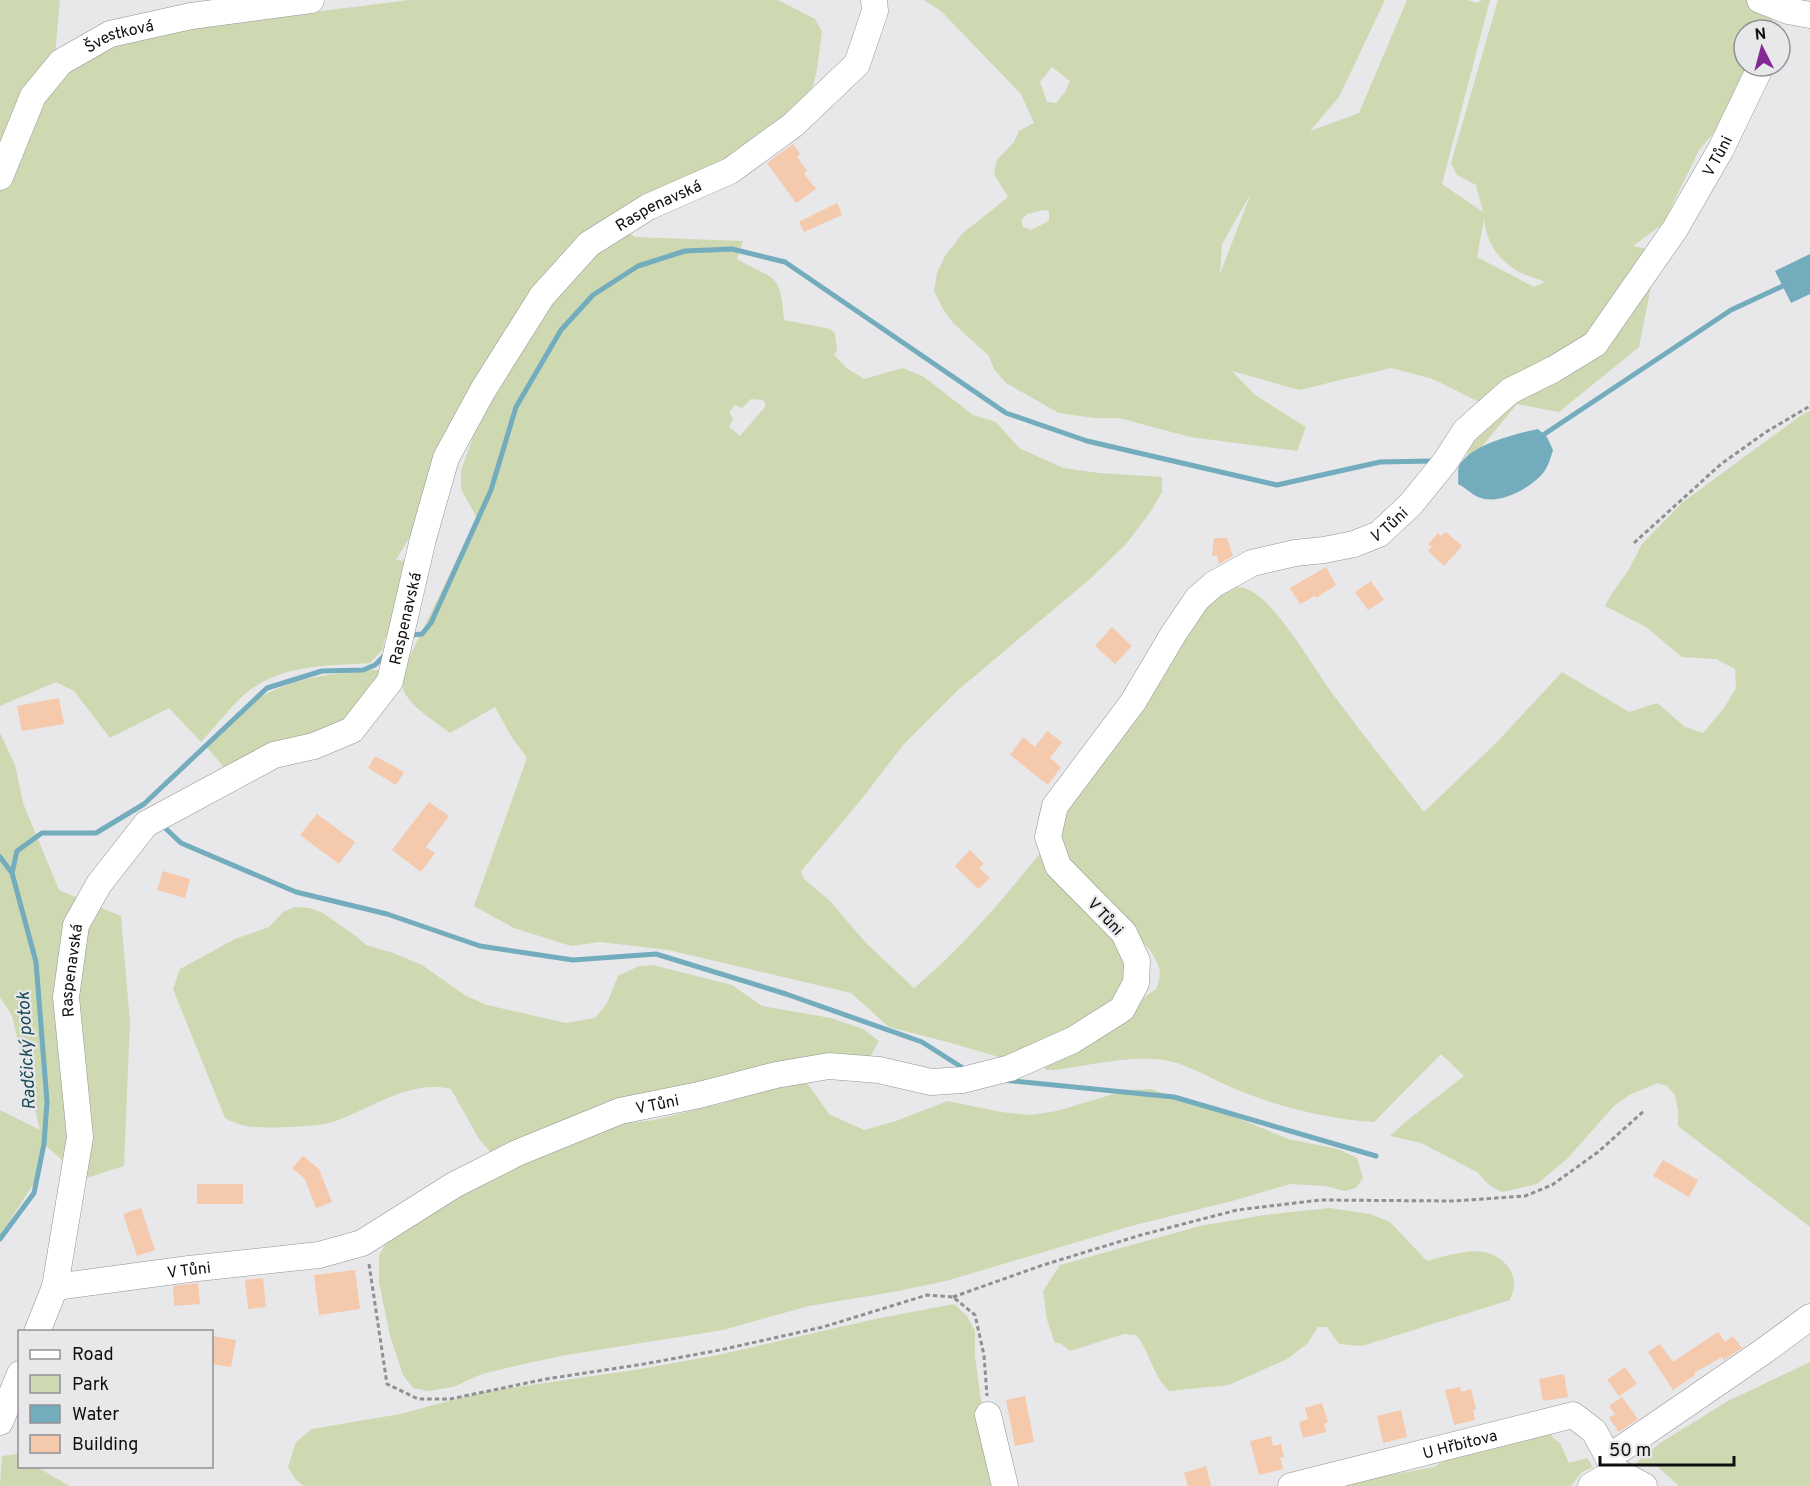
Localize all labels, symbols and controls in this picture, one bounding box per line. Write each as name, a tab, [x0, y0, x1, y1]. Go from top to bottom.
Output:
street label: Švestková	[81, 17, 156, 58]
north arrow	[1732, 18, 1792, 78]
text: N	[1754, 25, 1767, 46]
street label: V Tůni	[1699, 133, 1738, 181]
street label: Raspenavská	[612, 177, 705, 237]
street label: V Tůni	[1368, 504, 1413, 548]
street label: Raspenavská	[386, 571, 427, 667]
street label: V Tůni	[1082, 895, 1127, 940]
street label: Raspenavská	[58, 923, 88, 1018]
water label: Radčický potok	[13, 990, 42, 1111]
street label: V Tůni	[634, 1091, 681, 1120]
street label: V Tůni	[166, 1259, 212, 1284]
legend	[18, 1330, 213, 1468]
text: Road	[72, 1344, 114, 1367]
text: Park	[72, 1374, 109, 1397]
text: Water	[72, 1404, 119, 1427]
street label: U Hřbitova	[1421, 1426, 1500, 1464]
scale bar	[1600, 1429, 1734, 1467]
text: Building	[72, 1434, 138, 1457]
text: 50 m	[1609, 1440, 1651, 1463]

